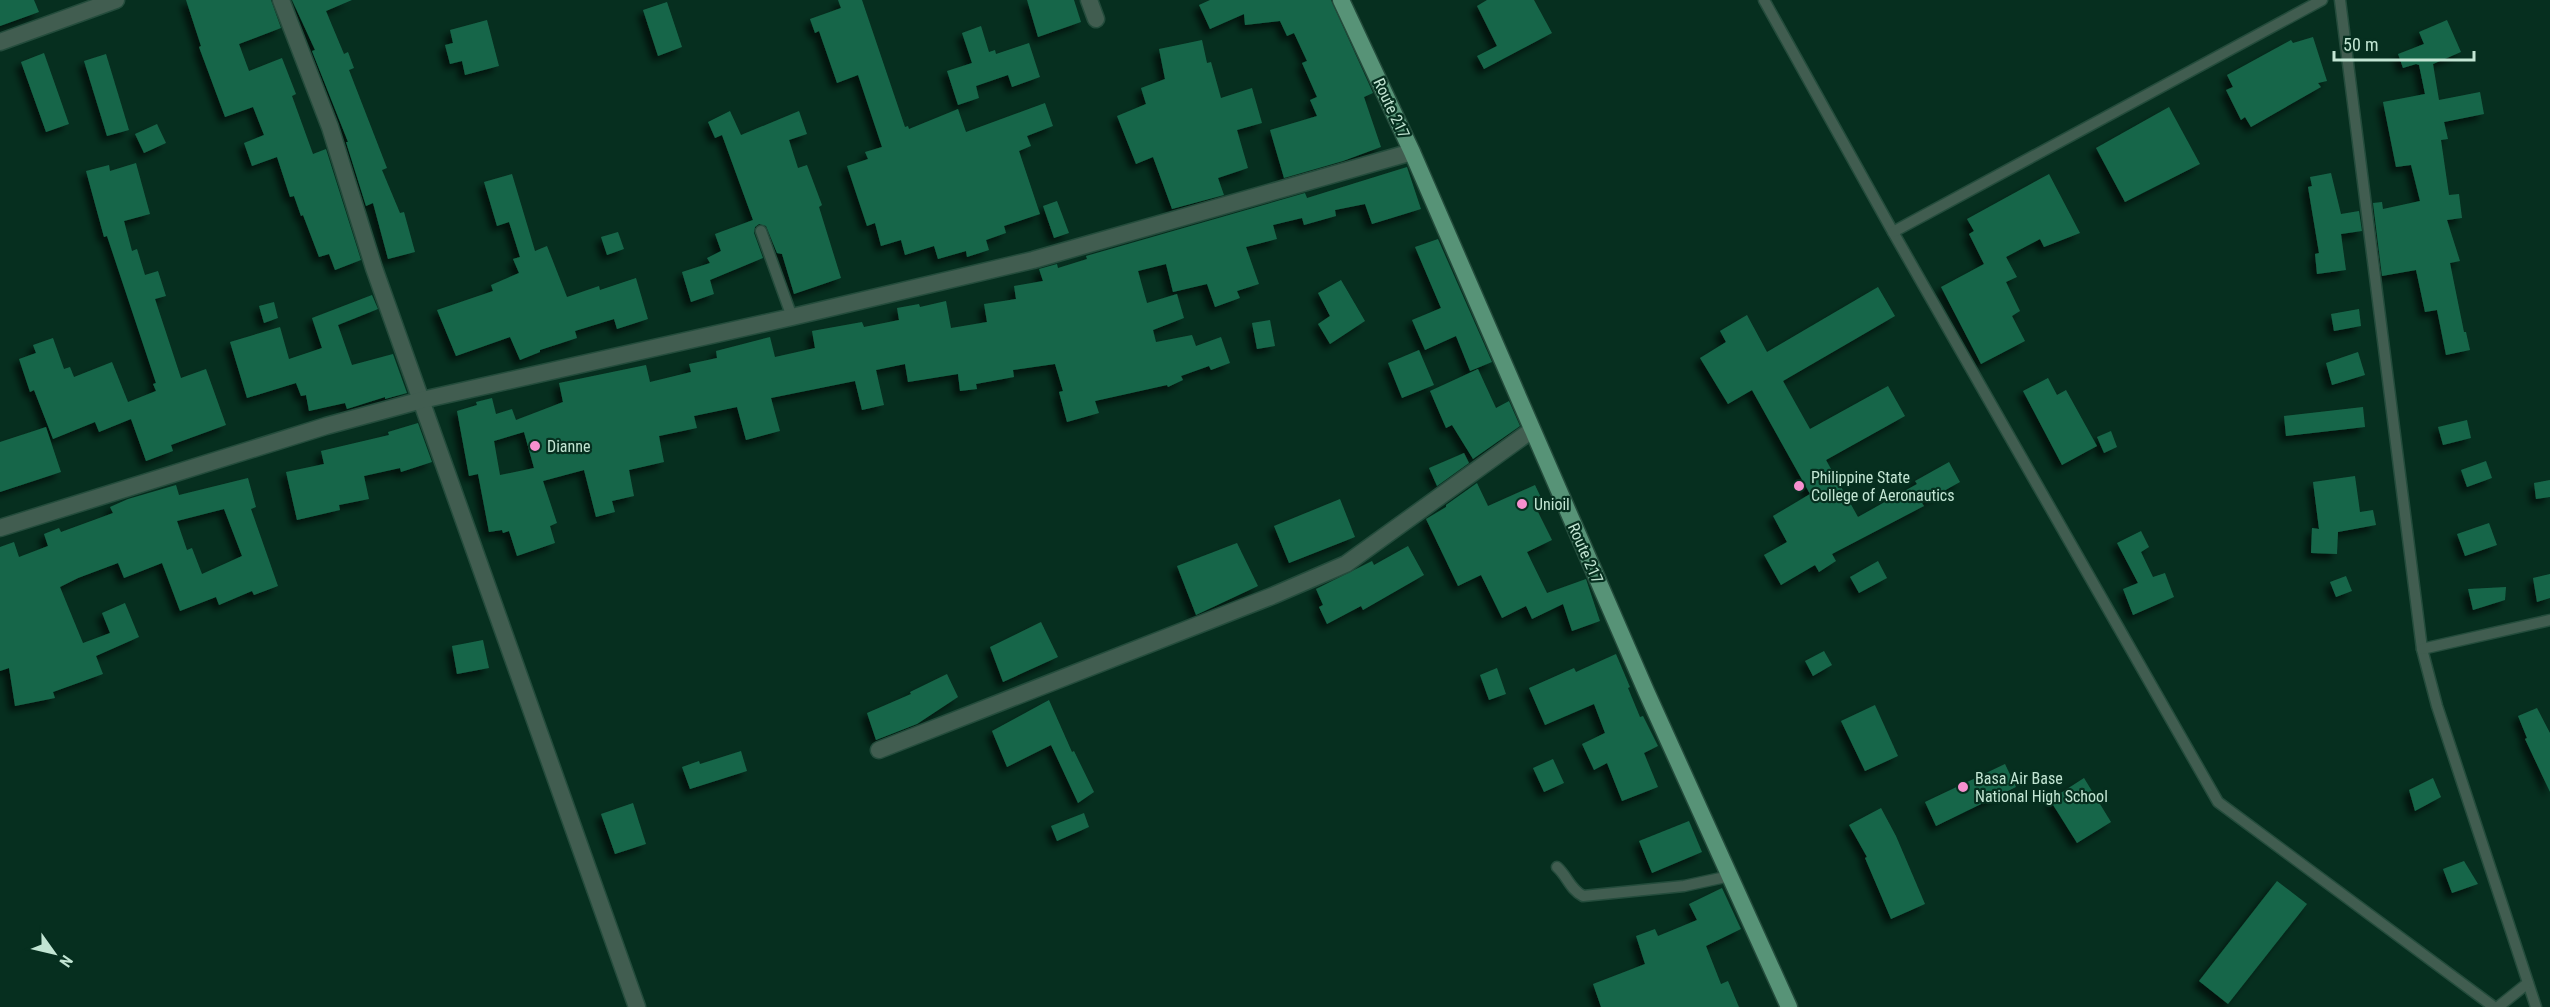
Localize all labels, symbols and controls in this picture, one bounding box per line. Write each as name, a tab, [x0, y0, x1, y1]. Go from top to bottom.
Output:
scale bar	[2334, 24, 2474, 62]
text: 50 m	[2343, 34, 2378, 55]
street label: Route 217	[1369, 75, 1414, 141]
place label: Dianne	[547, 437, 590, 456]
marker: Dianne	[528, 439, 542, 453]
place label: Philippine State College of Aeronautics	[1811, 468, 1955, 505]
marker: Philippine State College of Aeronautics	[1792, 479, 1806, 493]
place label: Unioil	[1534, 495, 1570, 514]
marker: Unioil	[1515, 497, 1529, 511]
street label: Route 217	[1564, 520, 1607, 586]
place label: Basa Air Base National High School	[1975, 769, 2108, 806]
marker: Basa Air Base National High School	[1956, 780, 1970, 794]
north arrow	[24, 923, 84, 983]
text: N	[55, 952, 77, 970]

